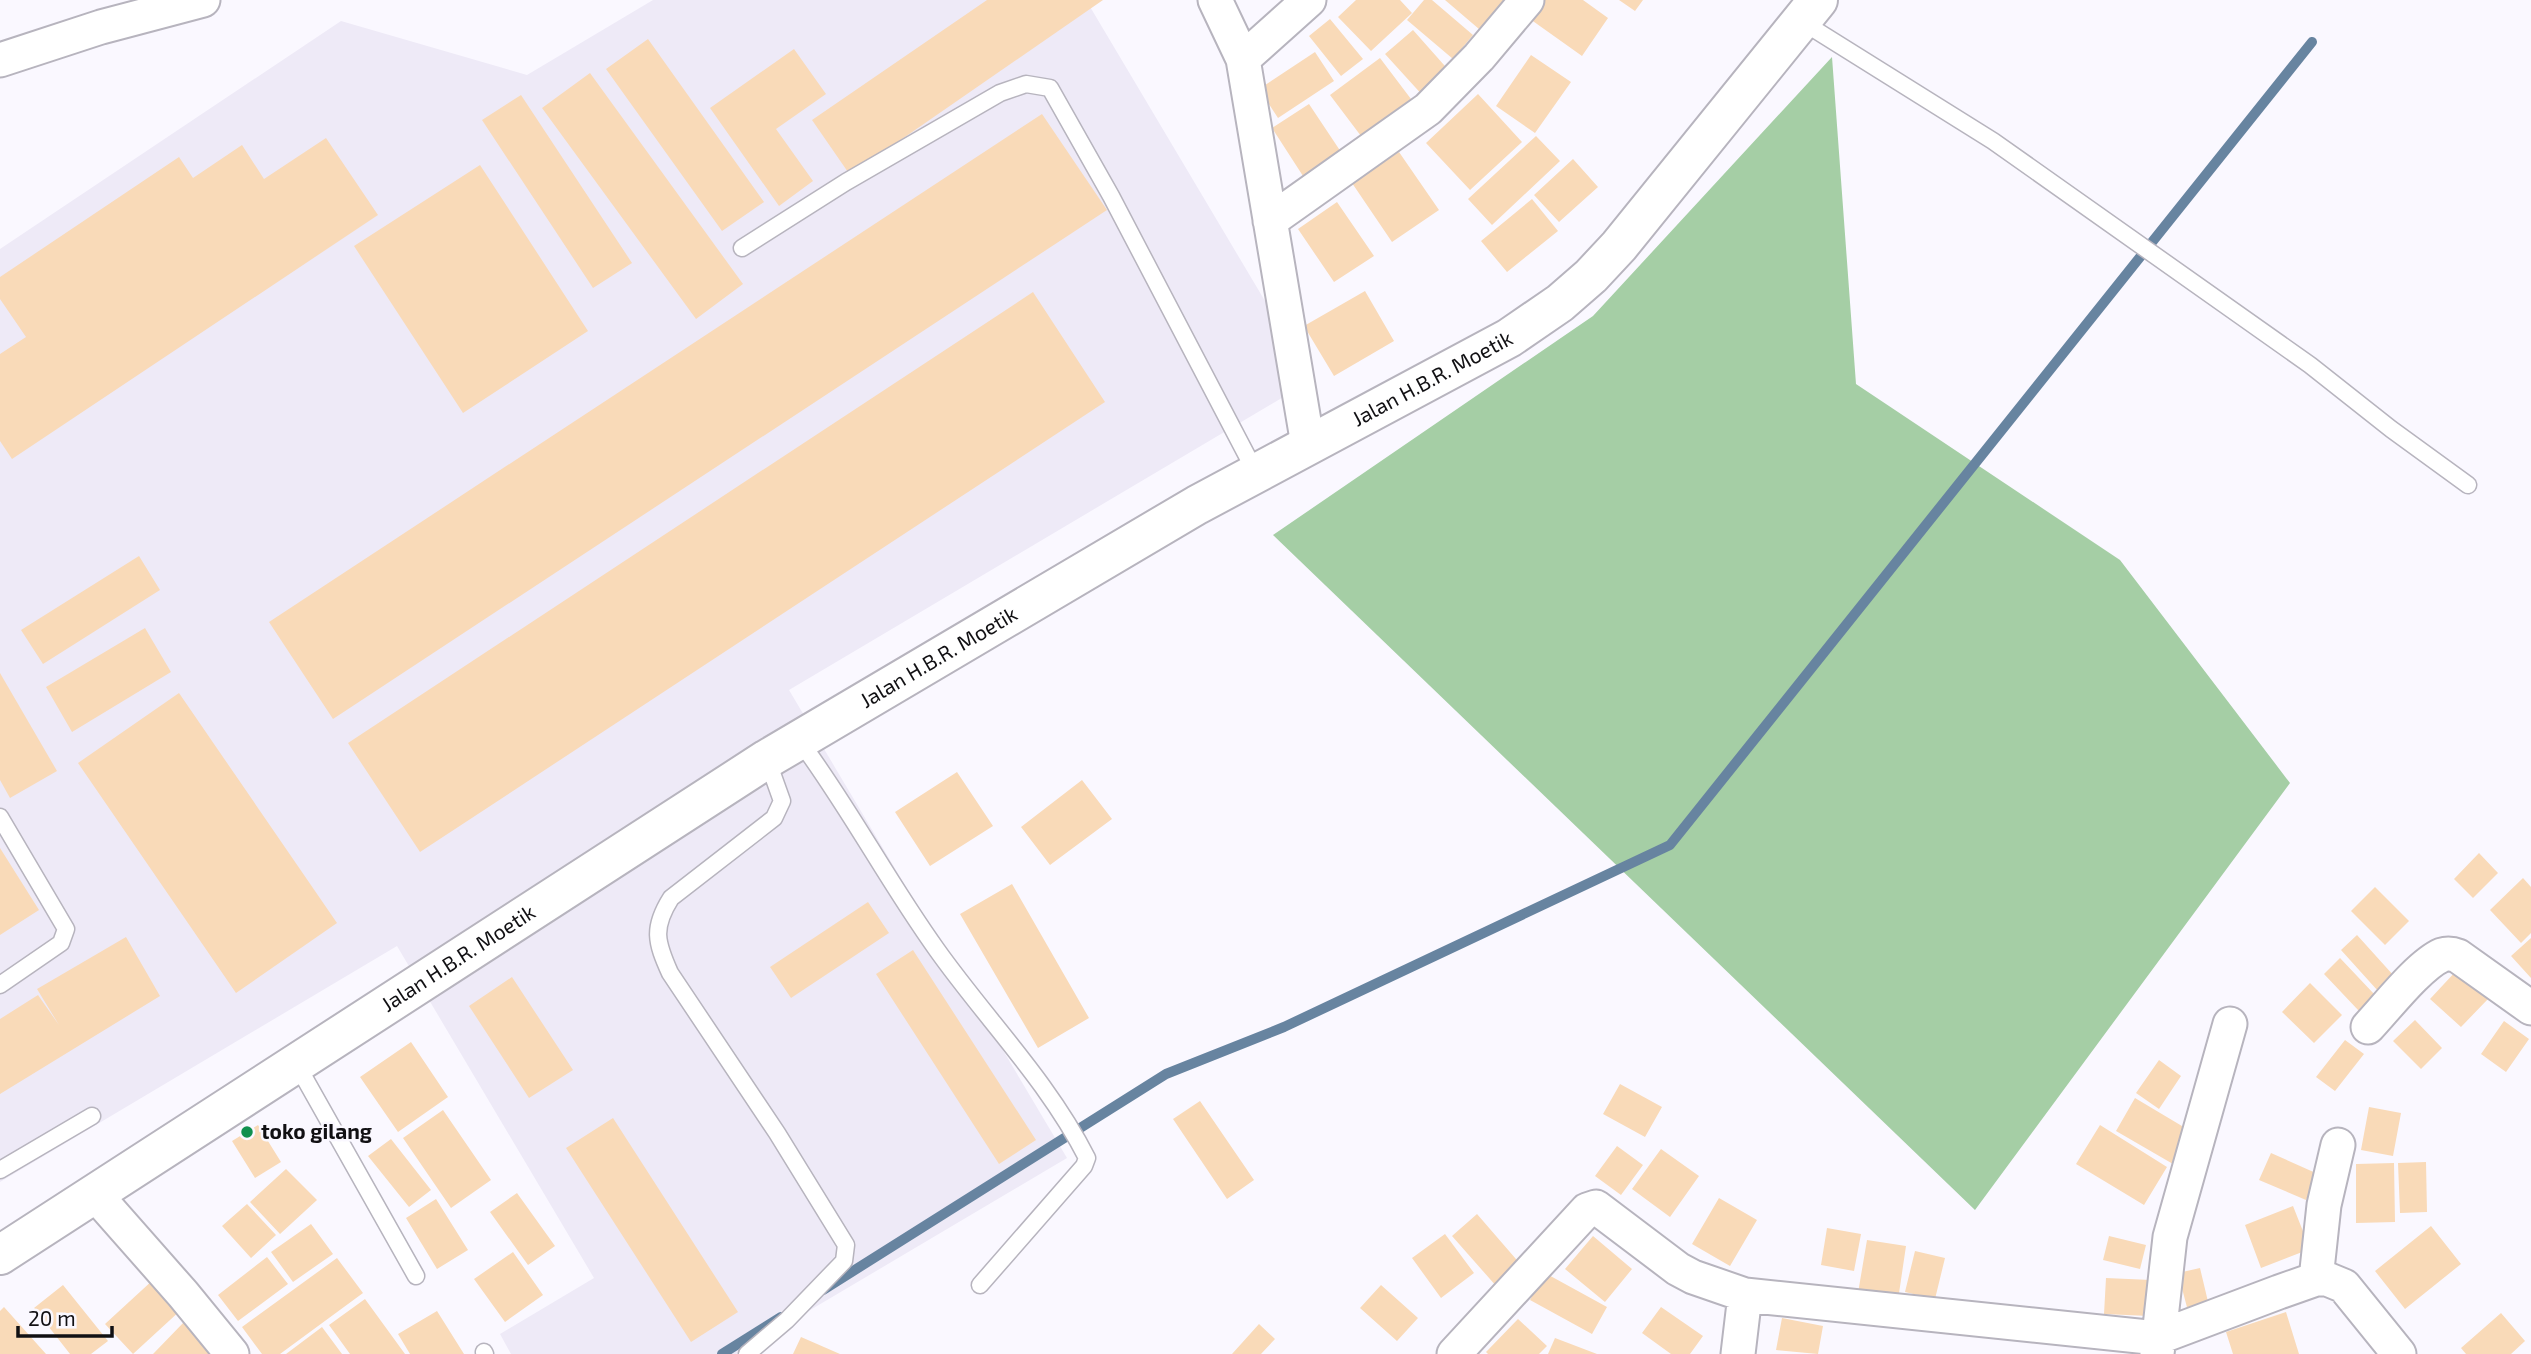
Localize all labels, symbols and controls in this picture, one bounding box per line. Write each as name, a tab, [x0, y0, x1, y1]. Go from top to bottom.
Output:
street label: Jalan H.B.R. Moetik	[1347, 324, 1517, 431]
street label: Jalan H.B.R. Moetik	[855, 600, 1021, 712]
street label: Jalan H.B.R. Moetik	[376, 898, 539, 1016]
place label: toko gilang	[261, 1118, 372, 1143]
marker: toko gilang	[239, 1124, 255, 1140]
scale bar	[18, 1294, 112, 1338]
text: 20 m	[28, 1305, 76, 1330]

